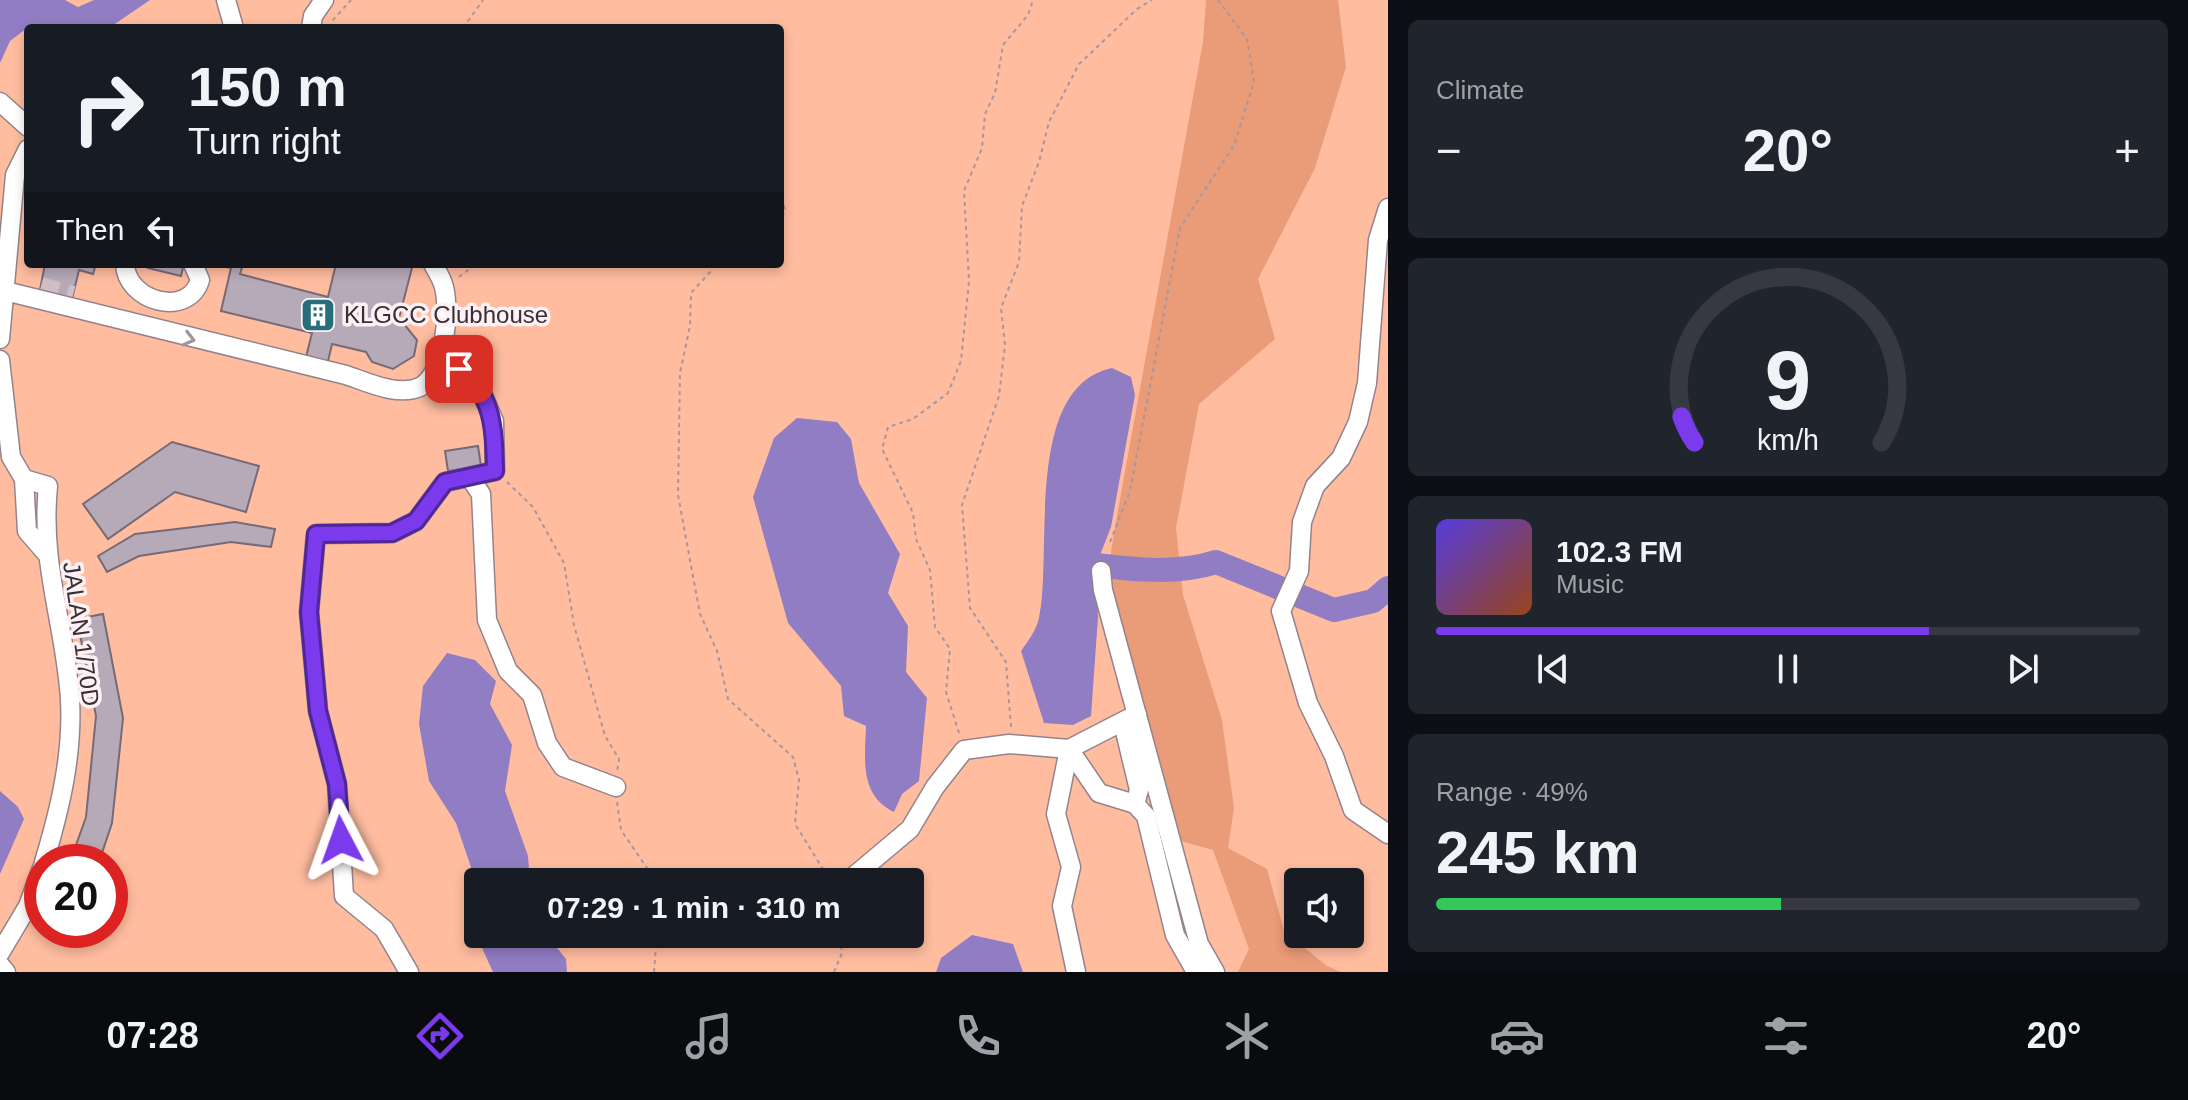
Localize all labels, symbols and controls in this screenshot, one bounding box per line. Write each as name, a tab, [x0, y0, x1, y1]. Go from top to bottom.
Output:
text: 150 m	[188, 55, 347, 118]
icon: right	[56, 56, 160, 160]
text: Climate	[1436, 75, 1524, 105]
text: 20°	[1743, 117, 1833, 184]
text: Turn right	[188, 121, 341, 162]
text: −	[1436, 126, 1462, 175]
text: +	[2114, 126, 2140, 175]
icon: left	[140, 208, 184, 252]
text: Then	[56, 213, 124, 246]
building icon: KLGCC Clubhouse	[299, 296, 337, 334]
place label: KLGCC Clubhouse	[344, 301, 548, 328]
one-way arrow	[181, 329, 195, 346]
text: 9	[1765, 334, 1811, 427]
pin	[425, 335, 493, 403]
icon: arrive	[437, 347, 481, 391]
text: km/h	[1757, 424, 1819, 456]
text: 102.3 FM	[1556, 535, 1683, 568]
street label: JALAN 1/70D	[58, 560, 105, 708]
text: Music	[1556, 569, 1624, 599]
icon: previous	[1531, 647, 1575, 691]
icon: pause	[1766, 647, 1810, 691]
icon: next	[2001, 647, 2045, 691]
text: Range · 49%	[1436, 777, 1588, 807]
position arrow	[299, 798, 383, 882]
text: 245 km	[1436, 819, 1640, 886]
speed limit sign: 20	[24, 844, 128, 948]
map controls	[1284, 868, 1364, 948]
button: sound	[1284, 868, 1364, 948]
text: 07:29 · 1 min · 310 m	[547, 891, 841, 924]
icon: directions	[412, 1008, 468, 1064]
icon: music	[681, 1008, 737, 1064]
icon: phone	[950, 1008, 1006, 1064]
icon: climate	[1219, 1008, 1275, 1064]
icon: car	[1489, 1008, 1545, 1064]
icon: filters	[1758, 1008, 1814, 1064]
text: 07:28	[107, 1015, 199, 1056]
text: 20°	[2027, 1015, 2081, 1056]

